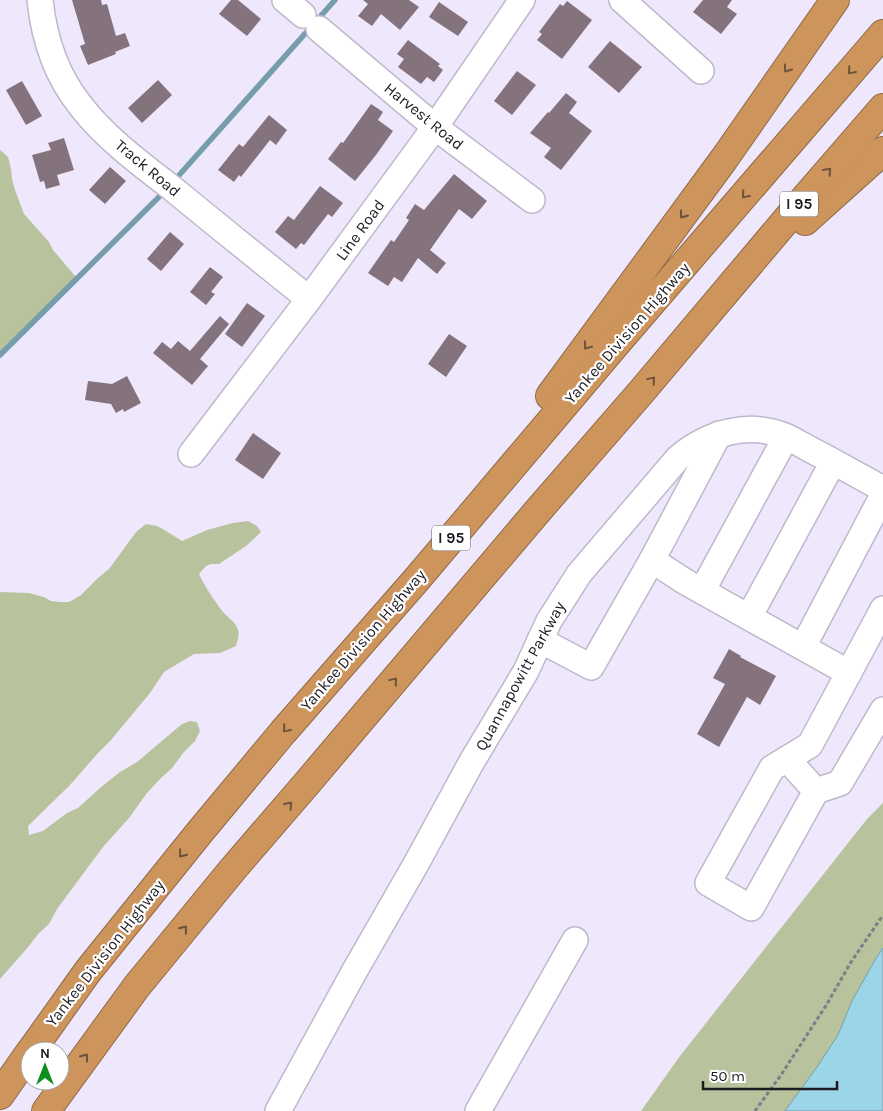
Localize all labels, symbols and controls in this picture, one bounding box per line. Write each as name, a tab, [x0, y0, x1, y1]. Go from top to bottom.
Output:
one-way arrow	[784, 63, 793, 72]
one-way arrow	[848, 66, 857, 75]
street label: Harvest Road	[380, 78, 468, 154]
street label: Track Road	[112, 135, 184, 201]
one-way arrow	[822, 168, 831, 177]
one-way arrow	[742, 189, 751, 198]
road number: I 95	[780, 192, 818, 216]
street label: Line Road	[332, 196, 388, 264]
one-way arrow	[680, 209, 689, 219]
street label: Yankee Division Highway	[560, 258, 694, 408]
one-way arrow	[584, 340, 593, 350]
one-way arrow	[646, 376, 655, 385]
road number: I 95	[432, 526, 470, 550]
street label: Yankee Division Highway	[296, 565, 430, 715]
street label: Quannapowitt Parkway	[471, 598, 569, 754]
one-way arrow	[388, 678, 397, 687]
one-way arrow	[282, 724, 291, 733]
one-way arrow	[283, 801, 292, 810]
one-way arrow	[179, 848, 187, 857]
street label: Yankee Division Highway	[42, 875, 169, 1030]
one-way arrow	[178, 925, 187, 934]
north arrow	[20, 1041, 70, 1091]
text: N	[40, 1045, 50, 1062]
one-way arrow	[79, 1054, 87, 1063]
scale bar	[703, 1058, 837, 1090]
text: 50 m	[710, 1067, 745, 1085]

